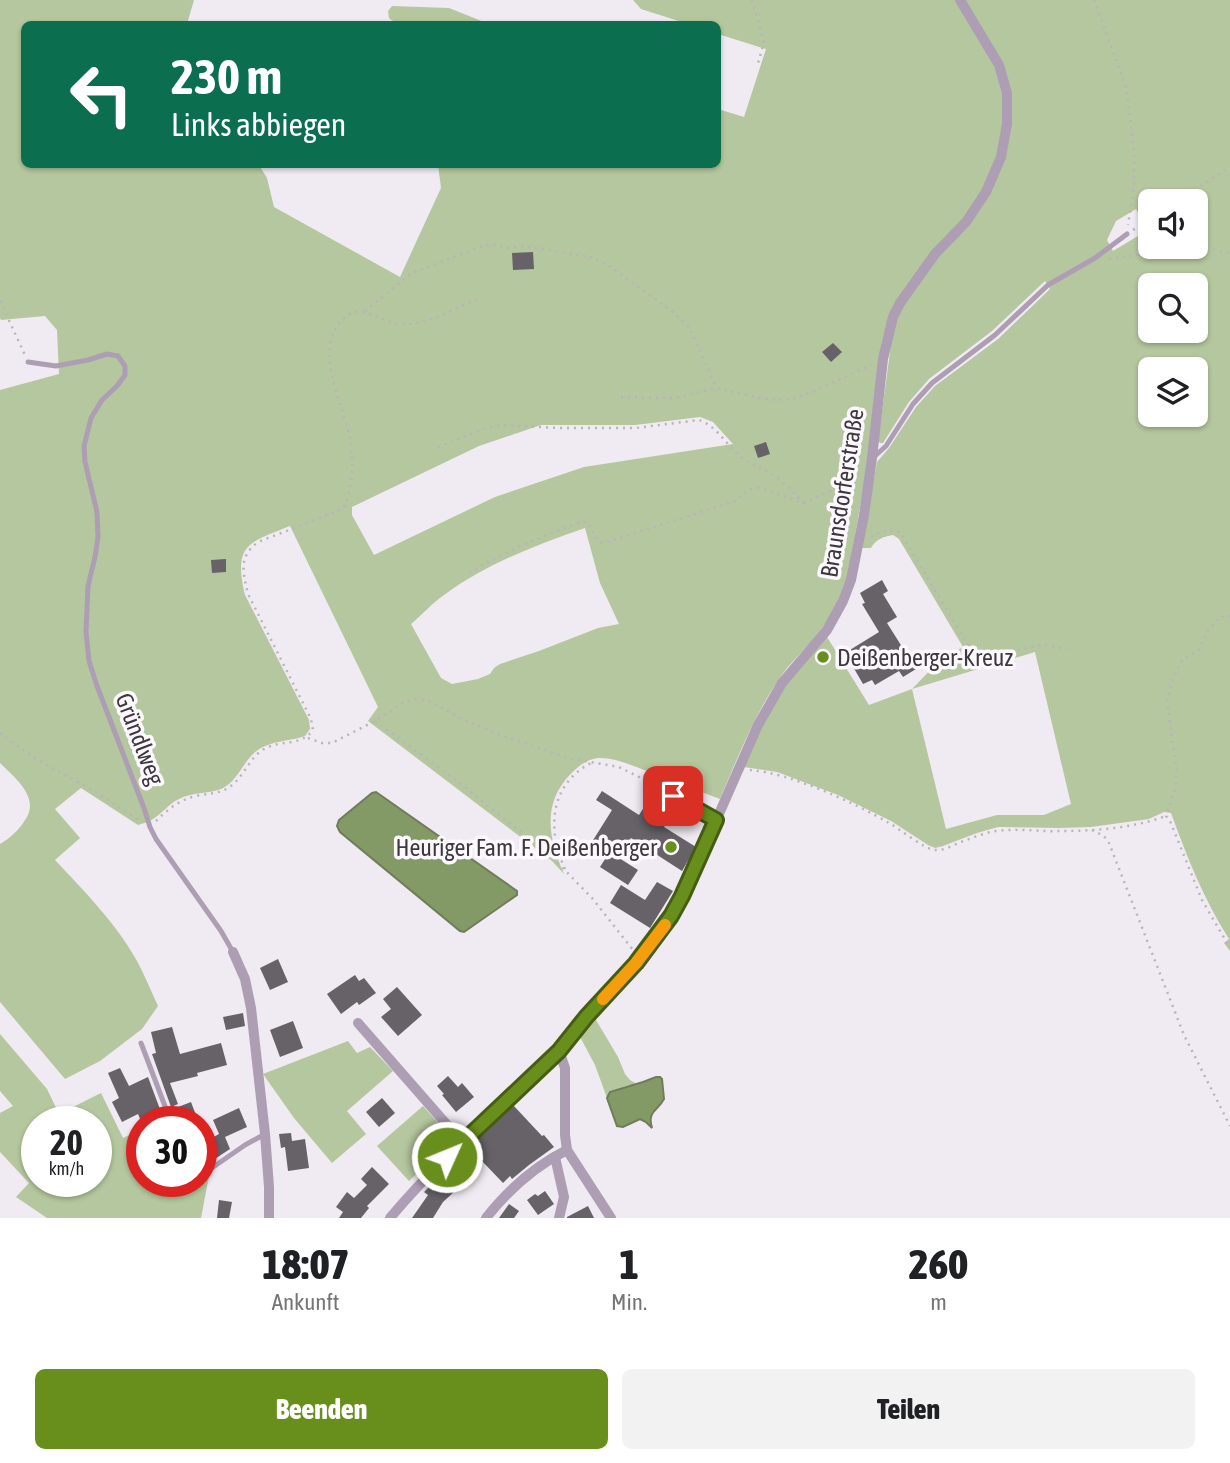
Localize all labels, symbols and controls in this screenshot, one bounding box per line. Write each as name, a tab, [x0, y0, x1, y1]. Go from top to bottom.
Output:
text: 230 m	[171, 48, 282, 104]
icon: left	[56, 49, 147, 140]
text: Links abbiegen	[171, 106, 346, 143]
map controls	[1138, 189, 1208, 427]
button: sound	[1138, 189, 1208, 259]
button: search	[1138, 273, 1208, 343]
button: layers	[1138, 357, 1208, 427]
street label: Braunsdorferstraße	[815, 407, 869, 579]
place label: Deißenberger-Kreuz	[837, 644, 1013, 671]
marker: Deißenberger-Kreuz	[815, 649, 831, 665]
street label: Gründlweg	[110, 689, 170, 789]
pin	[643, 766, 703, 826]
icon: arrive	[654, 777, 692, 815]
place label: Heuriger Fam. F. Deißenberger	[396, 834, 658, 861]
marker: Heuriger Fam. F. Deißenberger	[663, 839, 679, 855]
speed limit sign: 30	[126, 1106, 217, 1197]
position arrow	[410, 1120, 484, 1194]
text: 20	[50, 1122, 83, 1162]
text: km/h	[49, 1158, 84, 1179]
text: 18:07	[262, 1240, 349, 1288]
text: 1	[619, 1240, 639, 1288]
text: 260	[909, 1240, 968, 1288]
text: Ankunft	[272, 1289, 339, 1315]
text: Min.	[611, 1289, 647, 1315]
text: m	[930, 1289, 947, 1315]
button: Beenden	[35, 1369, 608, 1449]
button: Teilen	[622, 1369, 1195, 1449]

